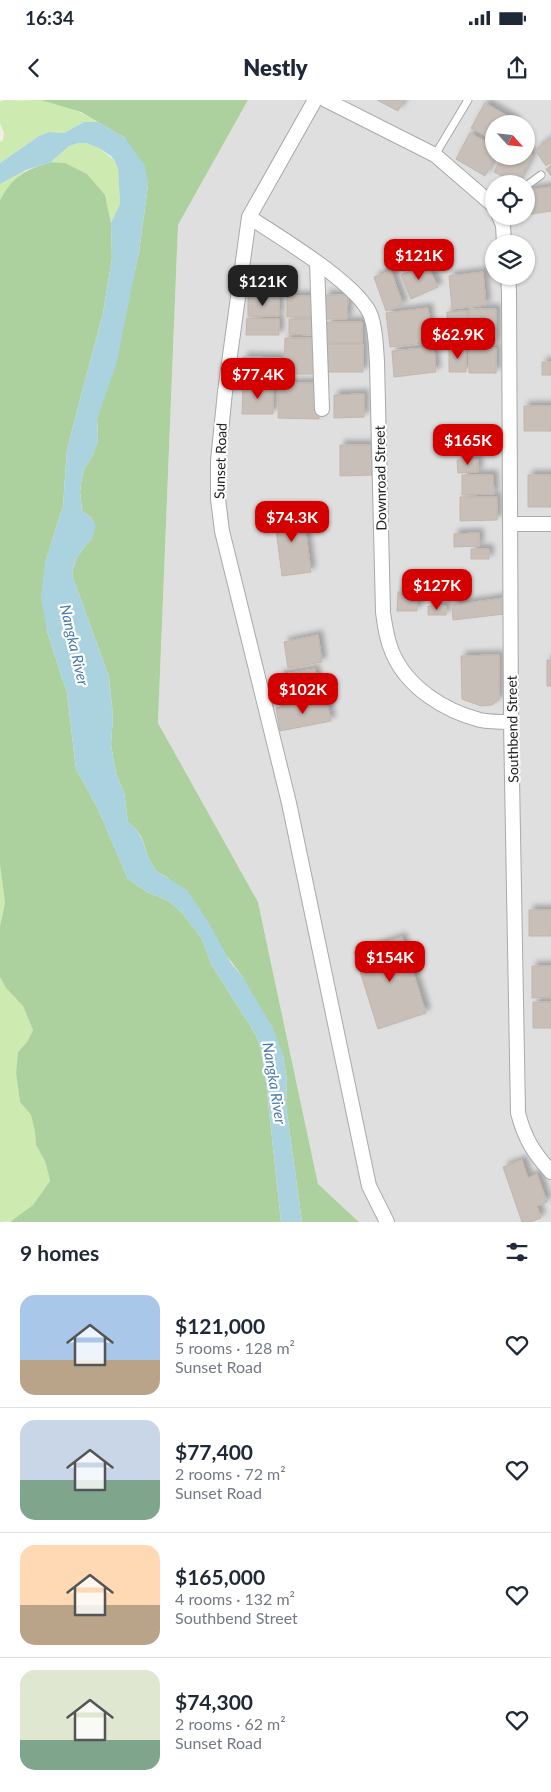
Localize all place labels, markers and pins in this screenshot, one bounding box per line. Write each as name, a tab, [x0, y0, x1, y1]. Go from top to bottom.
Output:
pin: $121K	[384, 238, 454, 281]
pin: $121K	[228, 264, 298, 307]
pin: $62.9K	[417, 318, 499, 360]
pin: $77.4K	[217, 358, 299, 400]
pin: $165K	[433, 424, 503, 466]
pin: $74.3K	[251, 500, 333, 543]
pin: $127K	[402, 568, 472, 611]
pin: $102K	[268, 672, 338, 715]
pin: $154K	[355, 940, 425, 983]

